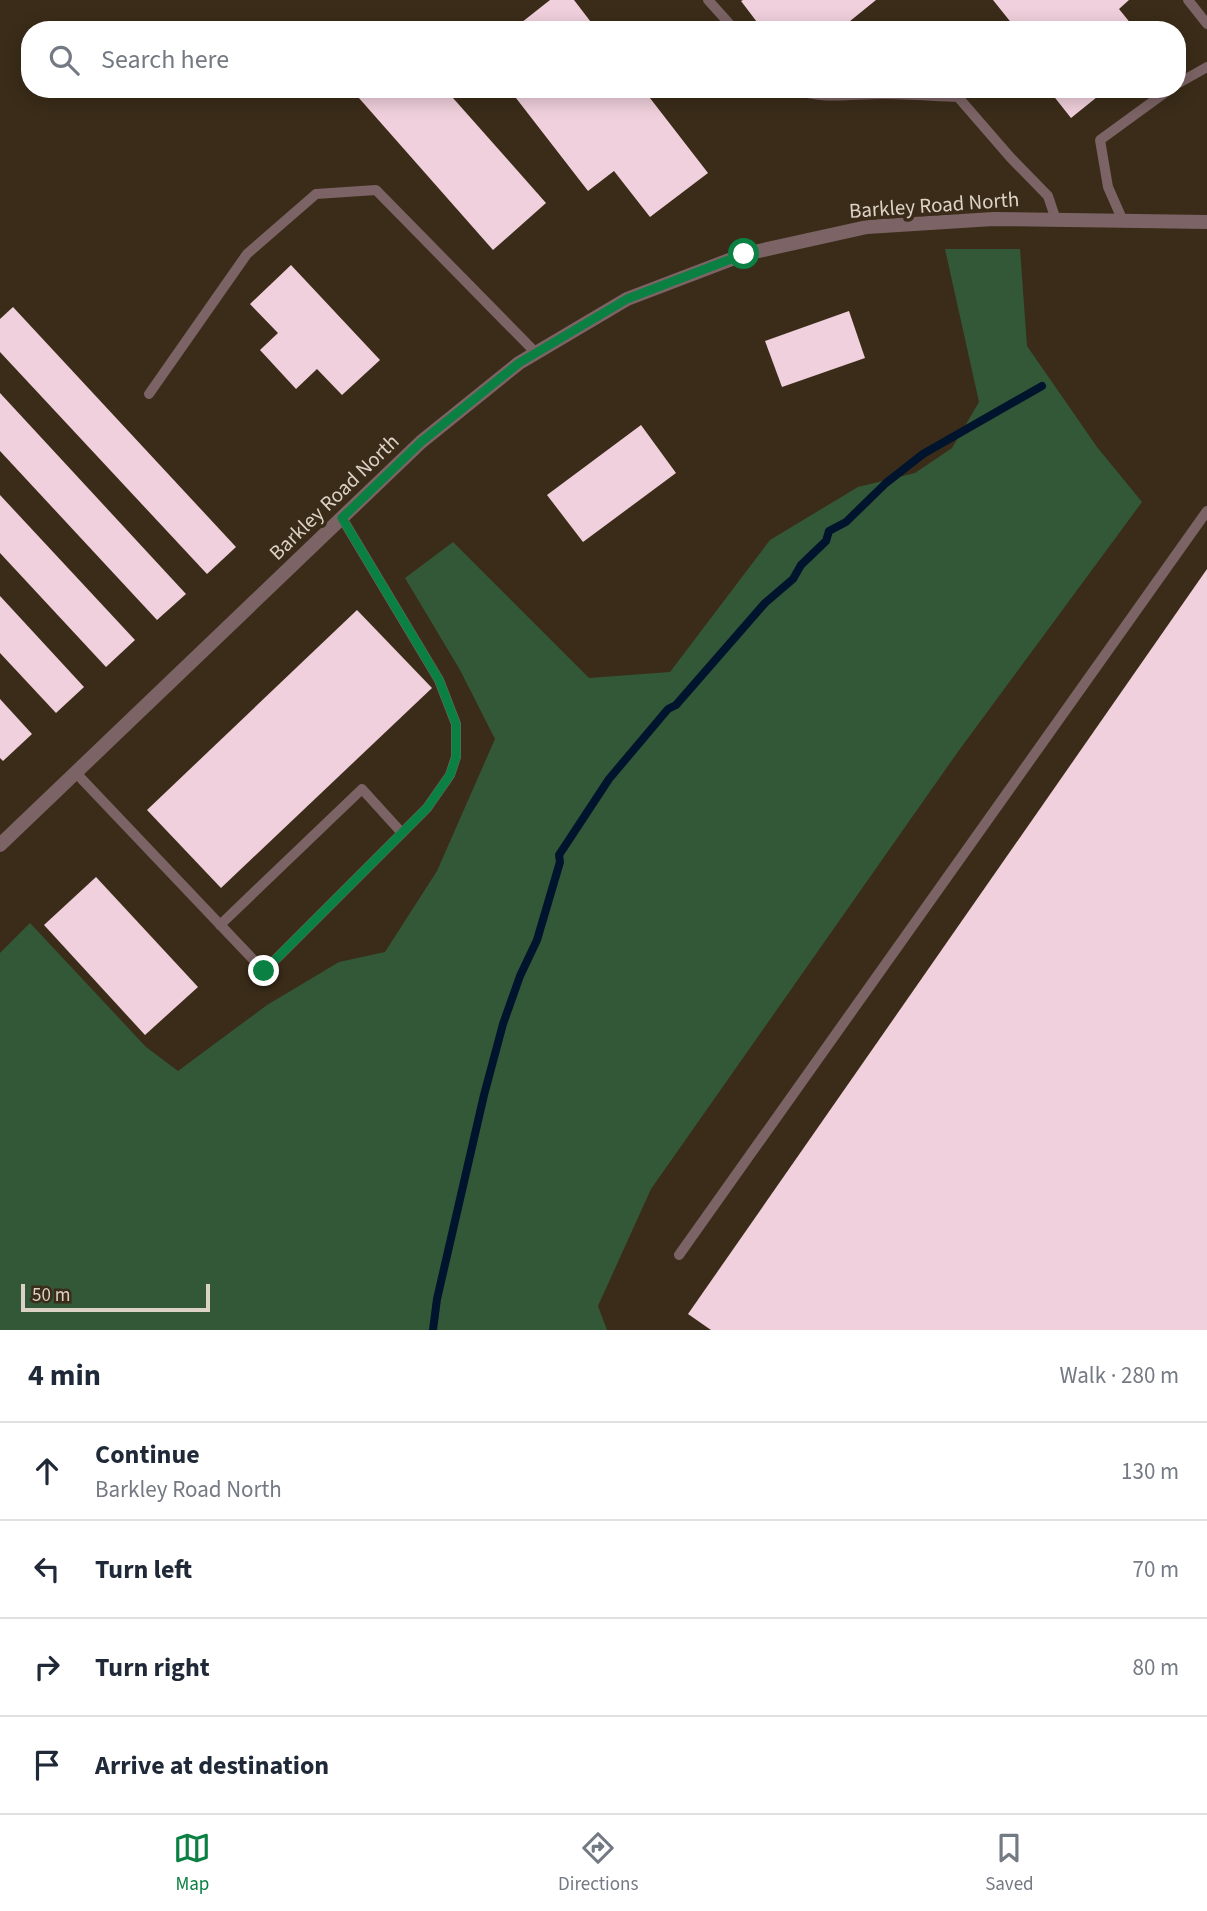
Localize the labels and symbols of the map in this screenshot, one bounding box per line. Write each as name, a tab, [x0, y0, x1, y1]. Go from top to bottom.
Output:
street label: Barkley Road North	[848, 184, 1020, 226]
route start	[728, 238, 759, 269]
street label: Barkley Road North	[262, 427, 406, 567]
route end	[248, 955, 279, 986]
scale bar	[21, 1281, 210, 1313]

